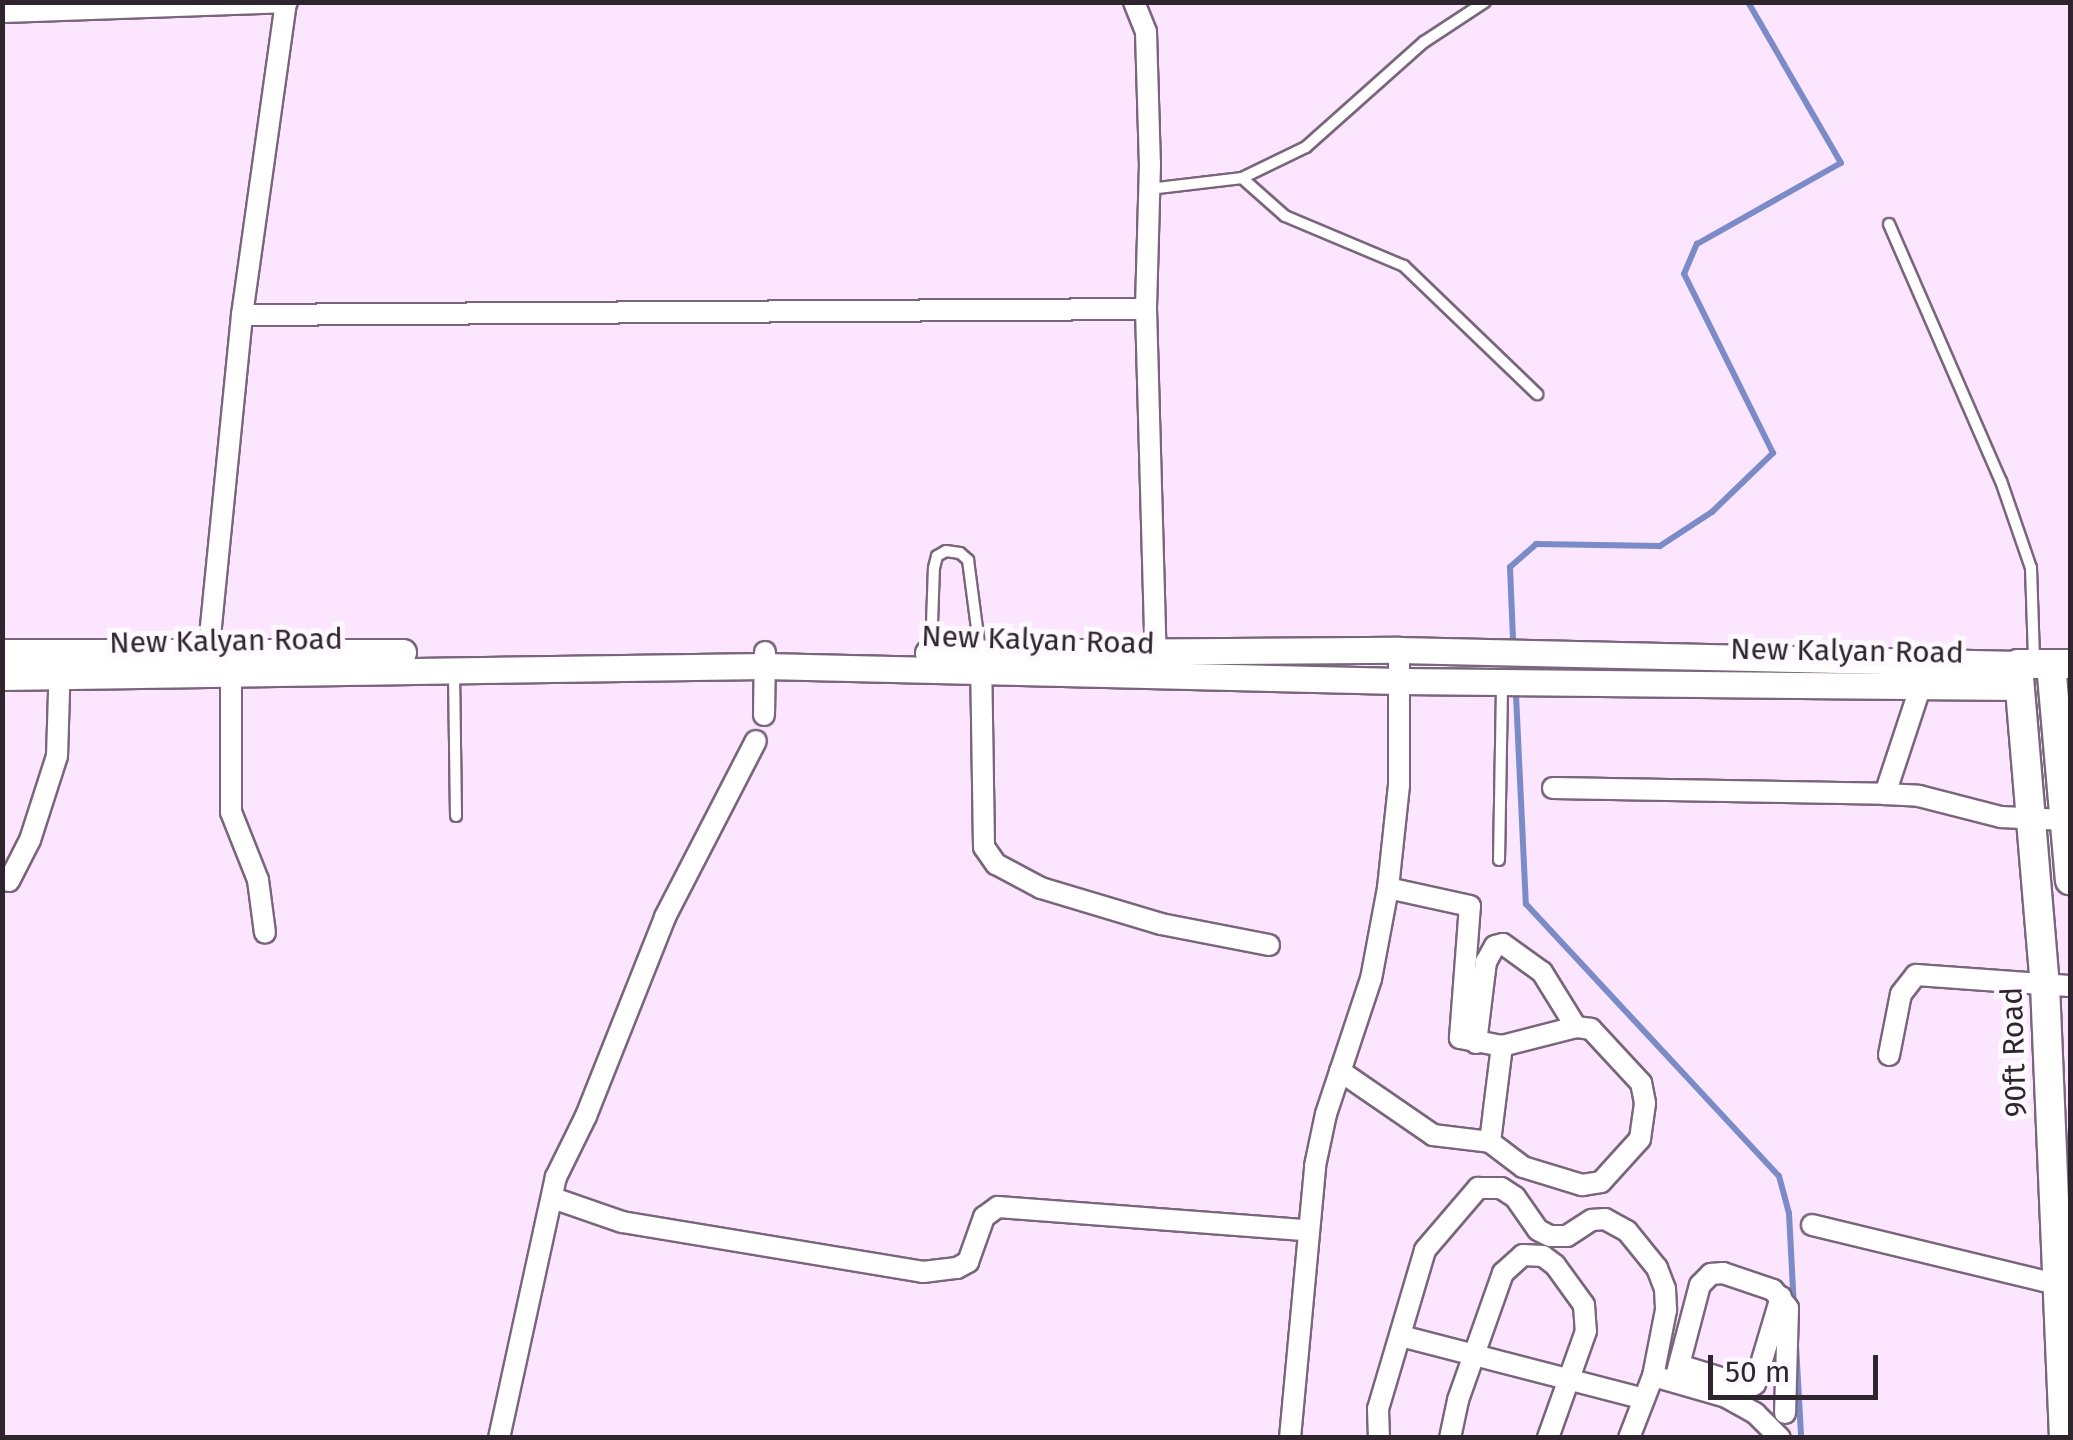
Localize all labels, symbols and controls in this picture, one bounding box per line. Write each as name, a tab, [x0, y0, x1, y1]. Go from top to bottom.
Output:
street label: New Kalyan Road	[921, 618, 1155, 662]
street label: New Kalyan Road	[109, 621, 343, 661]
street label: New Kalyan Road	[1730, 631, 1964, 671]
street label: 90ft Road	[1994, 986, 2034, 1118]
scale bar	[1713, 1335, 1883, 1397]
text: 50 m	[1725, 1354, 1790, 1390]

